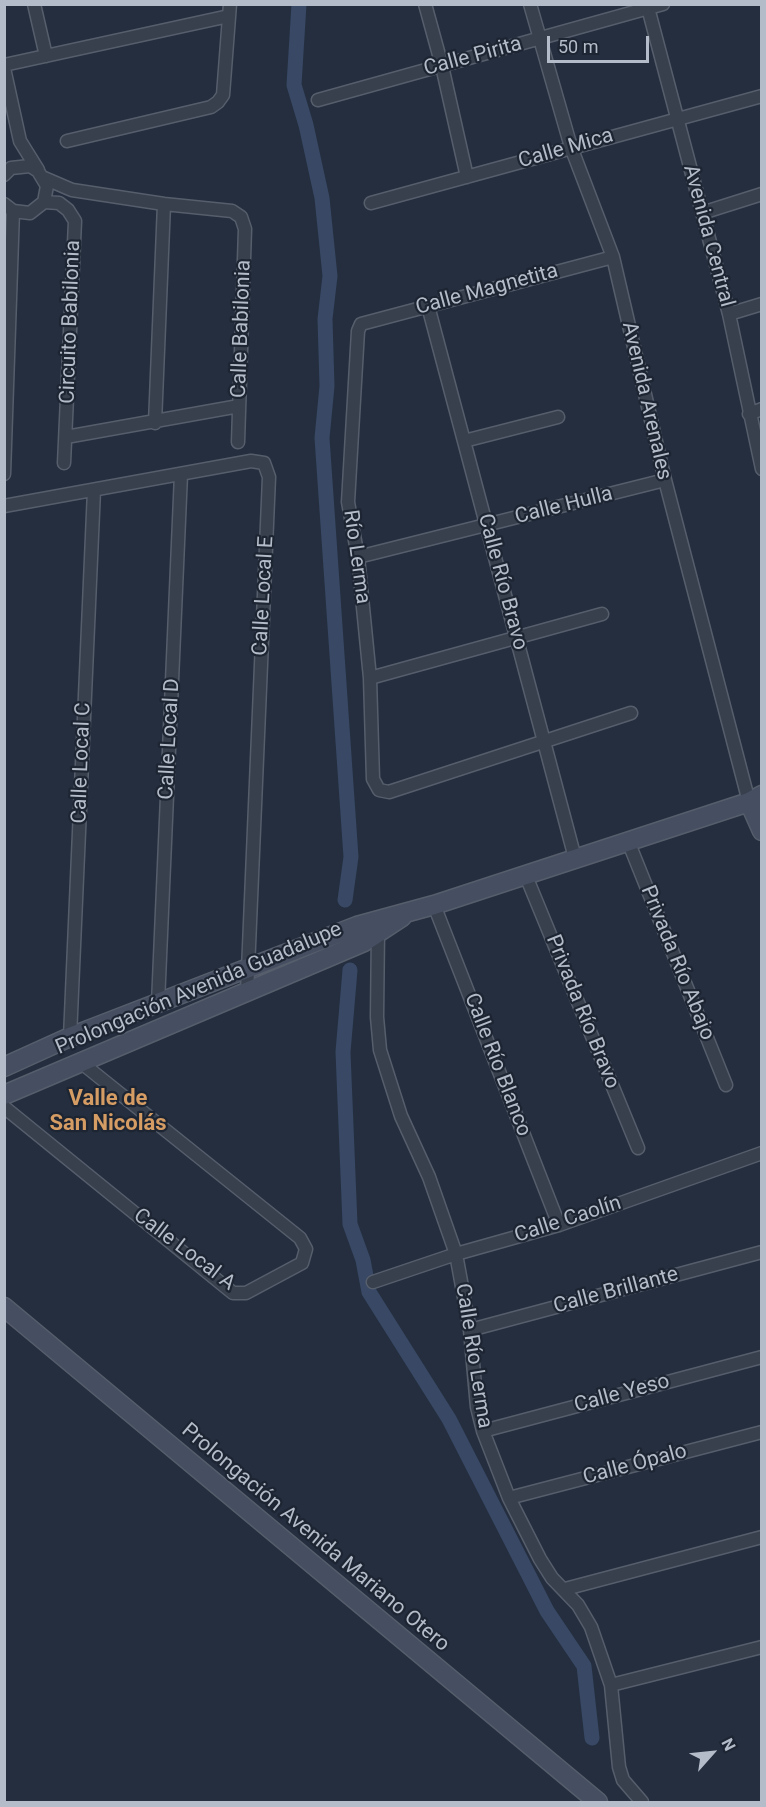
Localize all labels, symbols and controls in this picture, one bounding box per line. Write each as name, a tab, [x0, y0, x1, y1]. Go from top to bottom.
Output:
scale bar	[550, 24, 652, 62]
street label: Calle Pirita	[421, 32, 525, 82]
text: 50 m	[558, 36, 598, 57]
street label: Calle Mica	[516, 123, 616, 175]
street label: Avenida Central	[677, 162, 739, 310]
street label: Circuito Babilonia	[56, 240, 86, 404]
street label: Calle Babilonia	[227, 259, 257, 399]
street label: Calle Magnetita	[413, 259, 561, 321]
street label: Avenida Arenales	[616, 320, 676, 482]
street label: Calle Hulla	[513, 482, 615, 530]
street label: Río Lerma	[337, 508, 375, 606]
street label: Calle Río Bravo	[472, 511, 532, 653]
street label: Calle Local E	[248, 536, 280, 656]
street label: Calle Local D	[154, 678, 186, 800]
street label: Calle Local C	[67, 702, 97, 824]
street label: Privada Río Abajo	[634, 882, 720, 1044]
street label: Prolongación Avenida Guadalupe	[52, 917, 346, 1061]
street label: Privada Río Bravo	[540, 931, 624, 1093]
street label: Calle Río Blanco	[458, 990, 536, 1140]
district label: Valle de San Nicolás	[49, 1086, 167, 1138]
street label: Calle Caolín	[512, 1191, 624, 1249]
street label: Calle Local A	[128, 1203, 240, 1297]
street label: Calle Brillante	[551, 1262, 681, 1320]
street label: Calle Río Lerma	[449, 1282, 497, 1430]
street label: Calle Yeso	[572, 1369, 672, 1419]
street label: Prolongación Avenida Mariano Otero	[176, 1418, 454, 1658]
street label: Calle Ópalo	[580, 1439, 690, 1491]
north arrow	[682, 1723, 742, 1783]
text: N	[717, 1735, 740, 1754]

